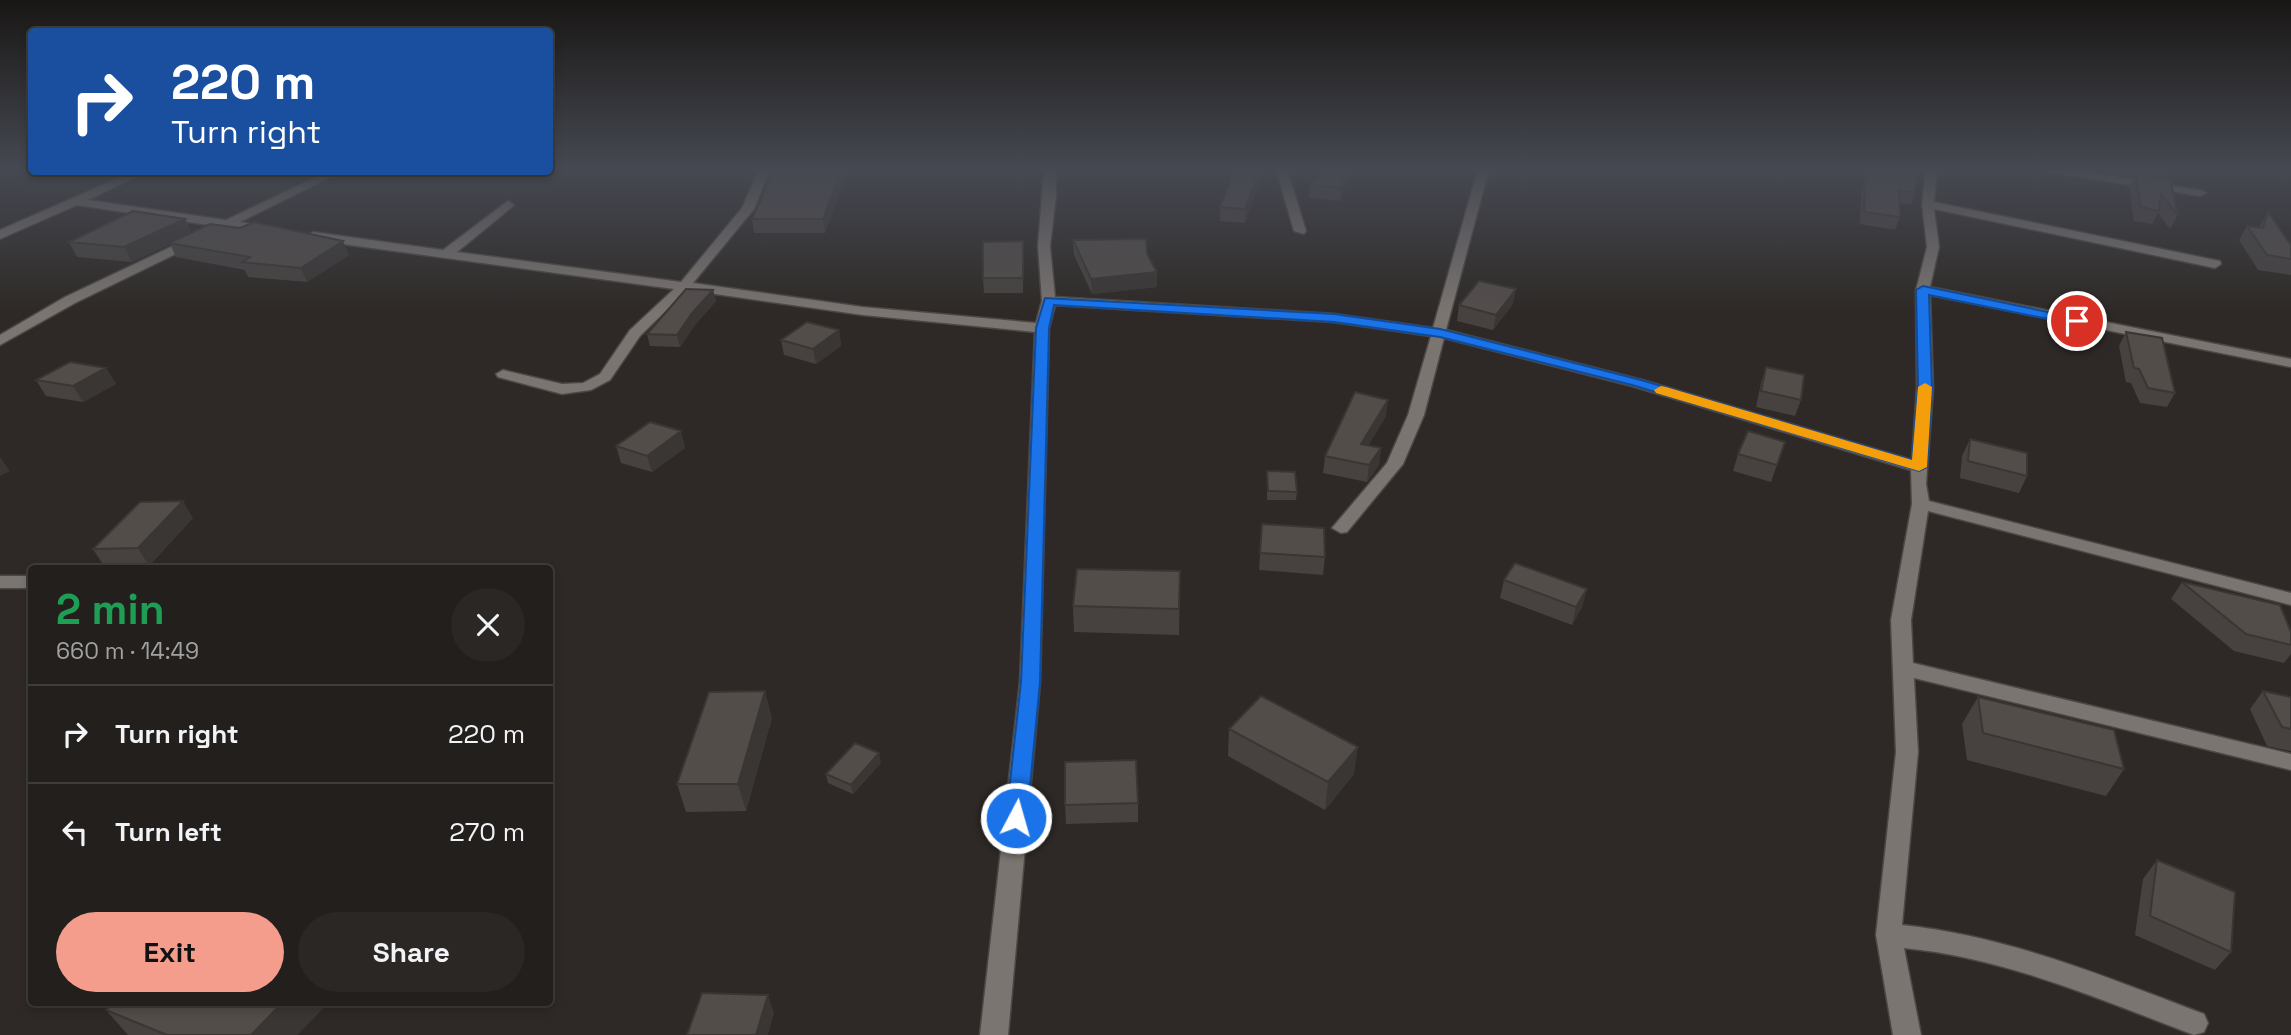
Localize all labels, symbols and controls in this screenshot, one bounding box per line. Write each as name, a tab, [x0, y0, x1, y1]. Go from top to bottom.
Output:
text: 220 m	[171, 51, 315, 113]
icon: right	[56, 56, 147, 147]
text: Turn right	[171, 112, 321, 152]
pin	[2047, 291, 2107, 351]
icon: arrive	[2058, 302, 2096, 340]
text: 2 min	[56, 583, 165, 636]
button: close	[451, 588, 525, 662]
text: 660 m · 14:49	[56, 636, 199, 666]
icon: right	[56, 715, 94, 753]
text: Turn right	[115, 717, 239, 751]
text: 220 m	[448, 717, 525, 751]
position arrow	[979, 781, 1053, 855]
icon: left	[56, 813, 94, 851]
text: Turn left	[115, 815, 222, 849]
text: 270 m	[449, 815, 525, 849]
button: Exit	[56, 912, 284, 992]
button: Share	[298, 912, 525, 992]

